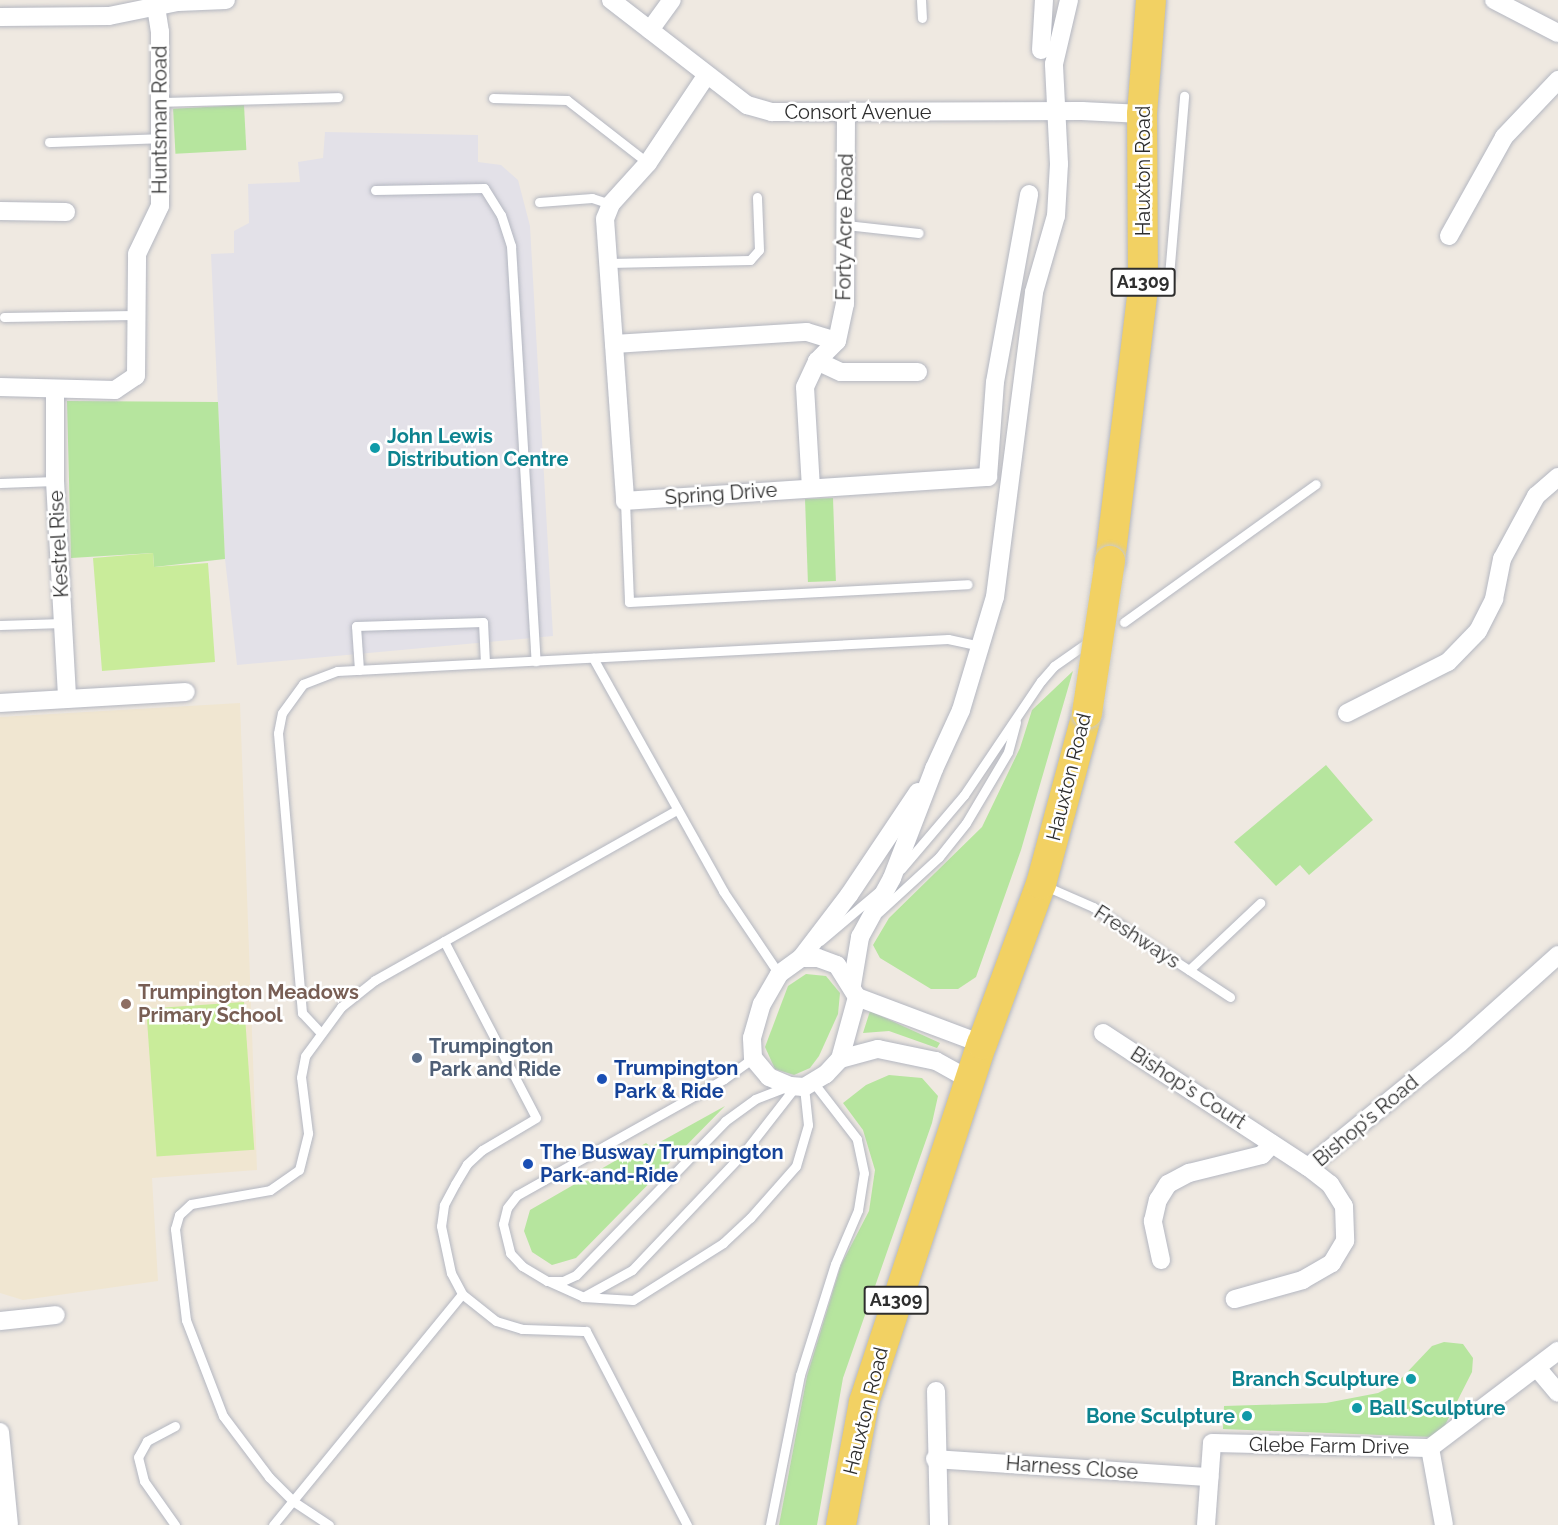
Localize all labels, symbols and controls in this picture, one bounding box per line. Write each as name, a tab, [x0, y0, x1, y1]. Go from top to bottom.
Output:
street label: Huntsman Road	[148, 46, 172, 194]
street label: Consort Avenue	[784, 100, 932, 124]
street label: Hauxton Road	[1131, 106, 1155, 236]
street label: Forty Acre Road	[832, 153, 858, 301]
road number: A1309	[1110, 267, 1176, 297]
place label: John Lewis Distribution Centre	[387, 424, 568, 471]
marker: John Lewis Distribution Centre	[368, 441, 382, 455]
street label: Spring Drive	[664, 478, 778, 510]
street label: Kestrel Rise	[44, 489, 74, 599]
street label: Hauxton Road	[1042, 711, 1096, 843]
street label: Freshways	[1090, 900, 1184, 974]
place label: Trumpington Meadows Primary School	[138, 981, 359, 1028]
marker: Trumpington Meadows Primary School	[119, 997, 133, 1011]
place label: Trumpington Park and Ride	[429, 1034, 561, 1081]
street label: Bishop's Court	[1126, 1042, 1250, 1134]
marker: Trumpington Park and Ride	[410, 1051, 424, 1065]
place label: Trumpington Park & Ride	[614, 1056, 738, 1103]
street label: Bishop's Road	[1309, 1070, 1423, 1172]
marker: Trumpington Park & Ride	[595, 1072, 609, 1086]
place label: The Busway Trumpington Park-and-Ride	[540, 1140, 785, 1187]
marker: The Busway Trumpington Park-and-Ride	[521, 1157, 535, 1171]
road number: A1309	[863, 1285, 929, 1315]
street label: Hauxton Road	[839, 1345, 893, 1477]
place label: Branch Sculpture	[1232, 1367, 1399, 1391]
marker: Branch Sculpture	[1404, 1372, 1418, 1386]
place label: Ball Sculpture	[1369, 1396, 1506, 1420]
marker: Ball Sculpture	[1350, 1401, 1364, 1415]
place label: Bone Sculpture	[1086, 1404, 1235, 1428]
marker: Bone Sculpture	[1240, 1409, 1254, 1423]
street label: Glebe Farm Drive	[1249, 1433, 1409, 1459]
street label: Harness Close	[1005, 1451, 1139, 1485]

